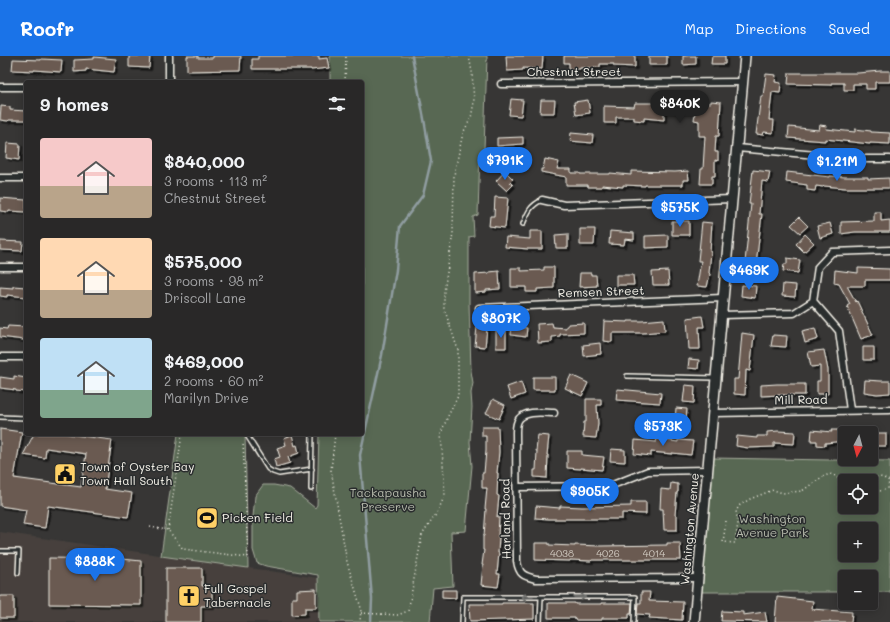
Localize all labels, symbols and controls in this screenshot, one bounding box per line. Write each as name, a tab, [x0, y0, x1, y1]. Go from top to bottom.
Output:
text: Roofr	[20, 16, 74, 41]
text: Map	[685, 19, 713, 38]
text: Directions	[735, 19, 806, 38]
text: Saved	[828, 19, 870, 38]
street label: Chestnut Street	[527, 63, 621, 79]
pin: $840K	[652, 90, 708, 124]
text: 9 homes	[40, 93, 109, 115]
icon: filters	[326, 93, 348, 115]
text: $840K	[659, 94, 701, 111]
pin: $791K	[477, 147, 533, 181]
pin: $1.21M	[804, 148, 870, 182]
text: $840,000	[164, 150, 245, 172]
text: $791K	[486, 151, 524, 168]
text: $1.21M	[816, 152, 858, 169]
icon: home	[72, 154, 120, 202]
text: 3 rooms · 113 m²	[164, 172, 267, 189]
text: Chestnut Street	[164, 189, 266, 206]
pin: $575K	[652, 194, 708, 228]
text: $575K	[660, 198, 700, 215]
text: $575,000	[164, 250, 242, 272]
icon: home	[72, 254, 120, 302]
pin: $469K	[721, 257, 777, 291]
text: $469K	[729, 261, 769, 278]
text: 3 rooms · 98 m²	[164, 272, 263, 289]
street label: Remsen Street	[557, 281, 645, 301]
text: Driscoll Lane	[164, 289, 246, 306]
pin: $807K	[473, 305, 529, 339]
text: $807K	[481, 309, 521, 326]
text: $469,000	[164, 350, 244, 372]
icon: home	[72, 354, 120, 402]
text: 2 rooms · 60 m²	[164, 372, 263, 389]
text: Marilyn Drive	[164, 389, 249, 406]
street label: Mill Road	[774, 391, 828, 407]
pin: $573K	[635, 413, 691, 447]
text: $573K	[643, 417, 683, 434]
north arrow	[838, 426, 878, 466]
map controls	[838, 426, 878, 610]
place label: Town of Oyster Bay Town Hall South	[80, 458, 195, 488]
public building icon: Town of Oyster Bay Town Hall South	[52, 461, 78, 487]
street label: Washington Avenue	[676, 472, 702, 586]
button: locate	[838, 474, 878, 514]
street label: Harland Road	[496, 478, 514, 559]
pin: $905K	[562, 478, 618, 512]
text: $905K	[570, 482, 610, 499]
park label: Tackapausha Preserve	[350, 484, 426, 514]
sports icon: Picken Field	[194, 505, 220, 531]
place label: Picken Field	[222, 509, 293, 525]
park label: Washington Avenue Park	[736, 510, 808, 540]
button: +	[838, 522, 878, 562]
house number: 4038	[550, 546, 574, 560]
house number: 4026	[596, 546, 620, 560]
house number: 4014	[643, 546, 665, 560]
pin: $888K	[67, 548, 123, 582]
text: $888K	[75, 552, 115, 569]
button: −	[838, 570, 878, 610]
place label: Full Gospel Tabernacle	[204, 580, 271, 610]
church icon: Full Gospel Tabernacle	[176, 583, 202, 609]
one-way arrow	[521, 593, 534, 601]
one-way arrow	[573, 593, 586, 601]

